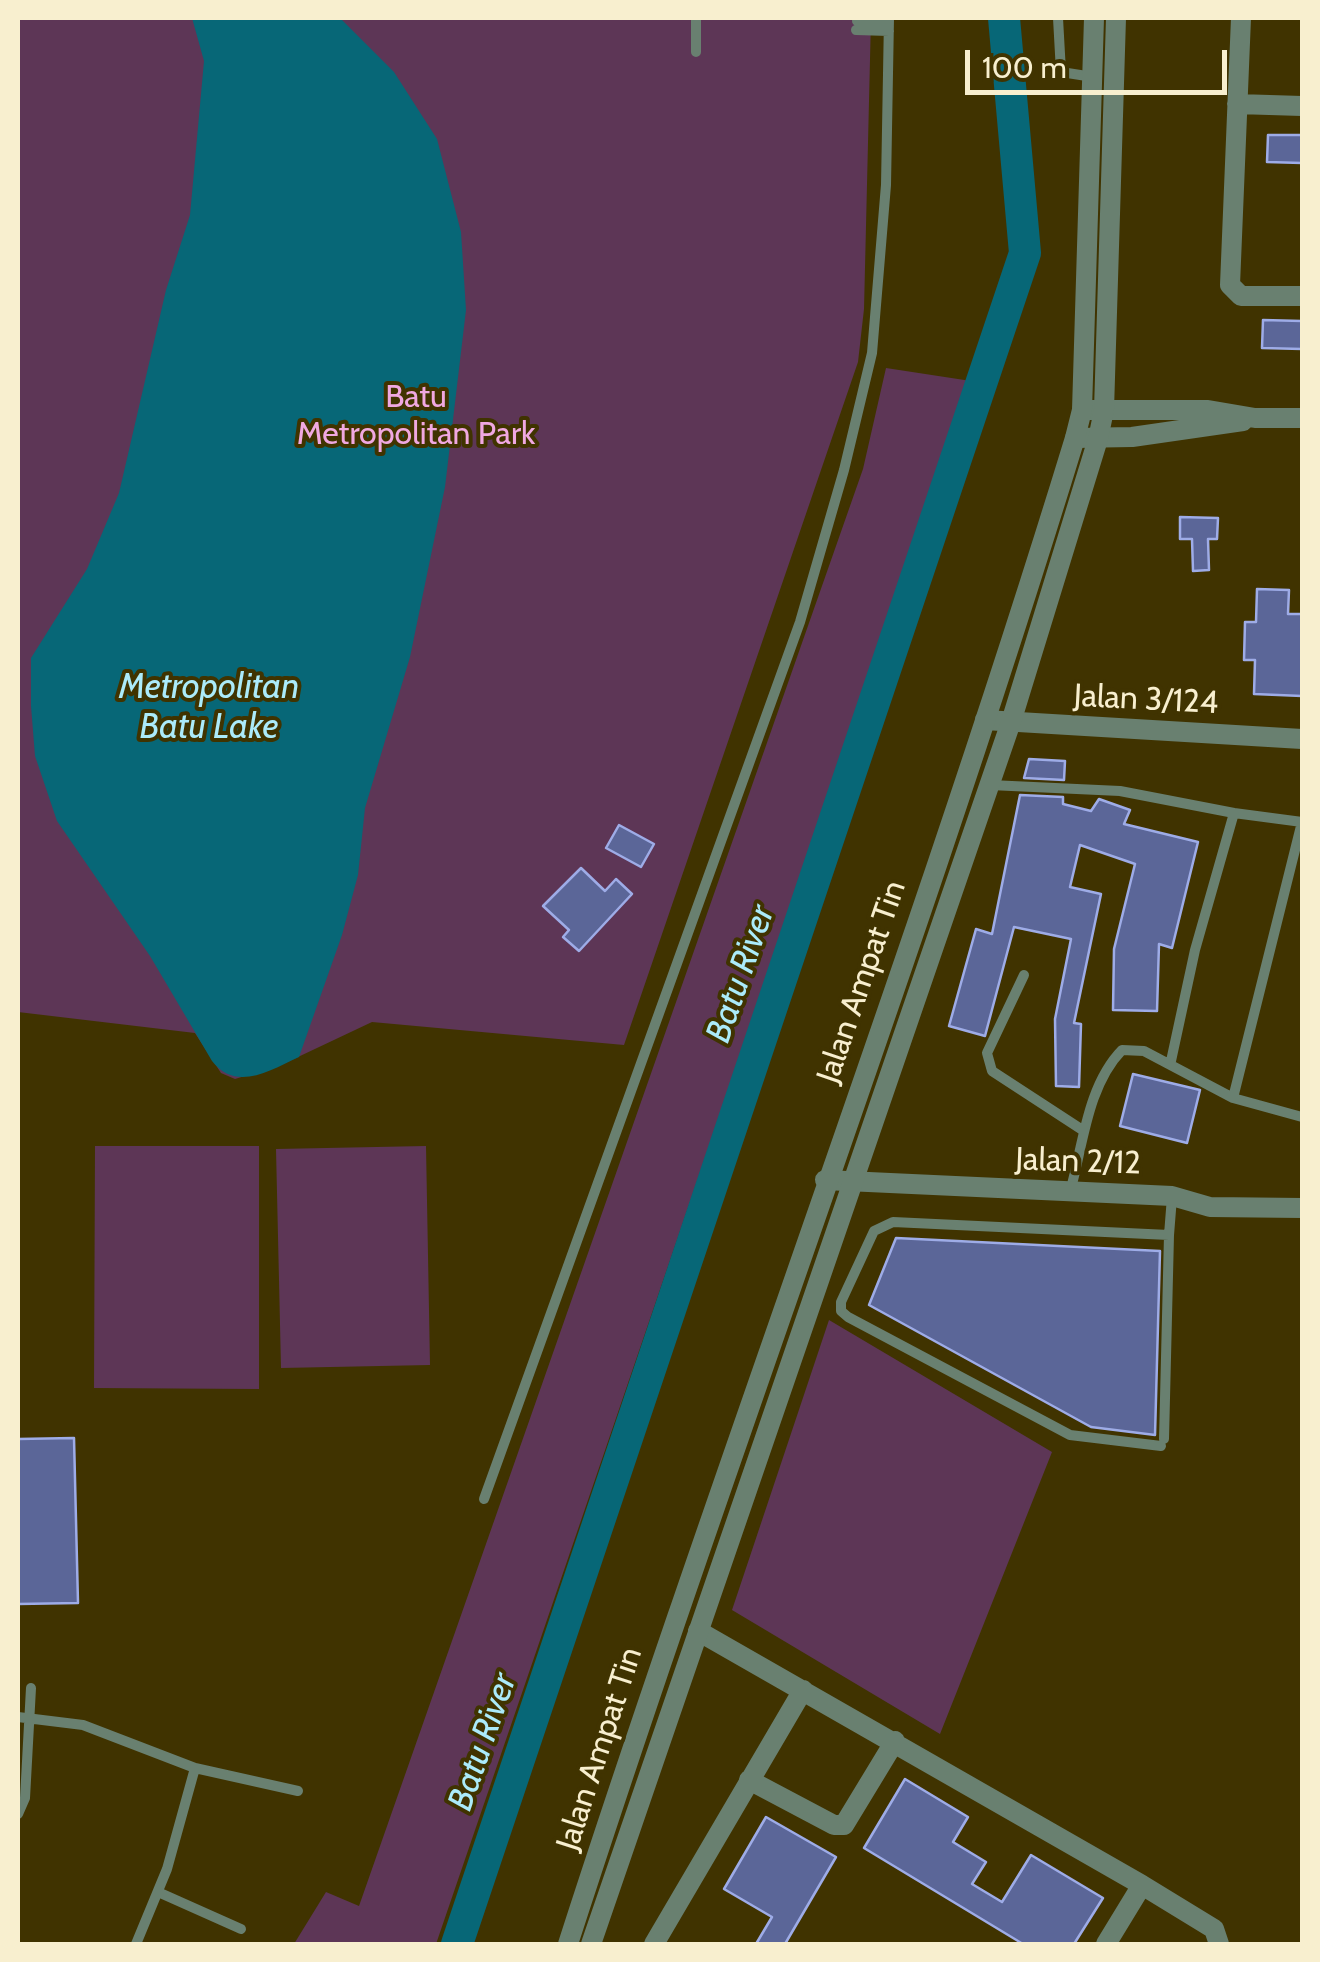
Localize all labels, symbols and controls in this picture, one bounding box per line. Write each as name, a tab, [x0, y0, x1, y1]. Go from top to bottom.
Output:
scale bar	[970, 30, 1232, 92]
text: 100 m	[982, 49, 1067, 86]
park label: Batu Metropolitan Park	[297, 379, 535, 454]
water label: Metropolitan Batu Lake	[119, 667, 299, 749]
street label: Jalan 3/124	[1073, 677, 1219, 723]
street label: Jalan Ampat Tin	[809, 876, 915, 1088]
water label: Batu River	[698, 900, 784, 1048]
street label: Jalan 2/12	[1015, 1141, 1141, 1183]
street label: Jalan Ampat Tin	[549, 1643, 651, 1855]
water label: Batu River	[440, 1668, 526, 1816]

